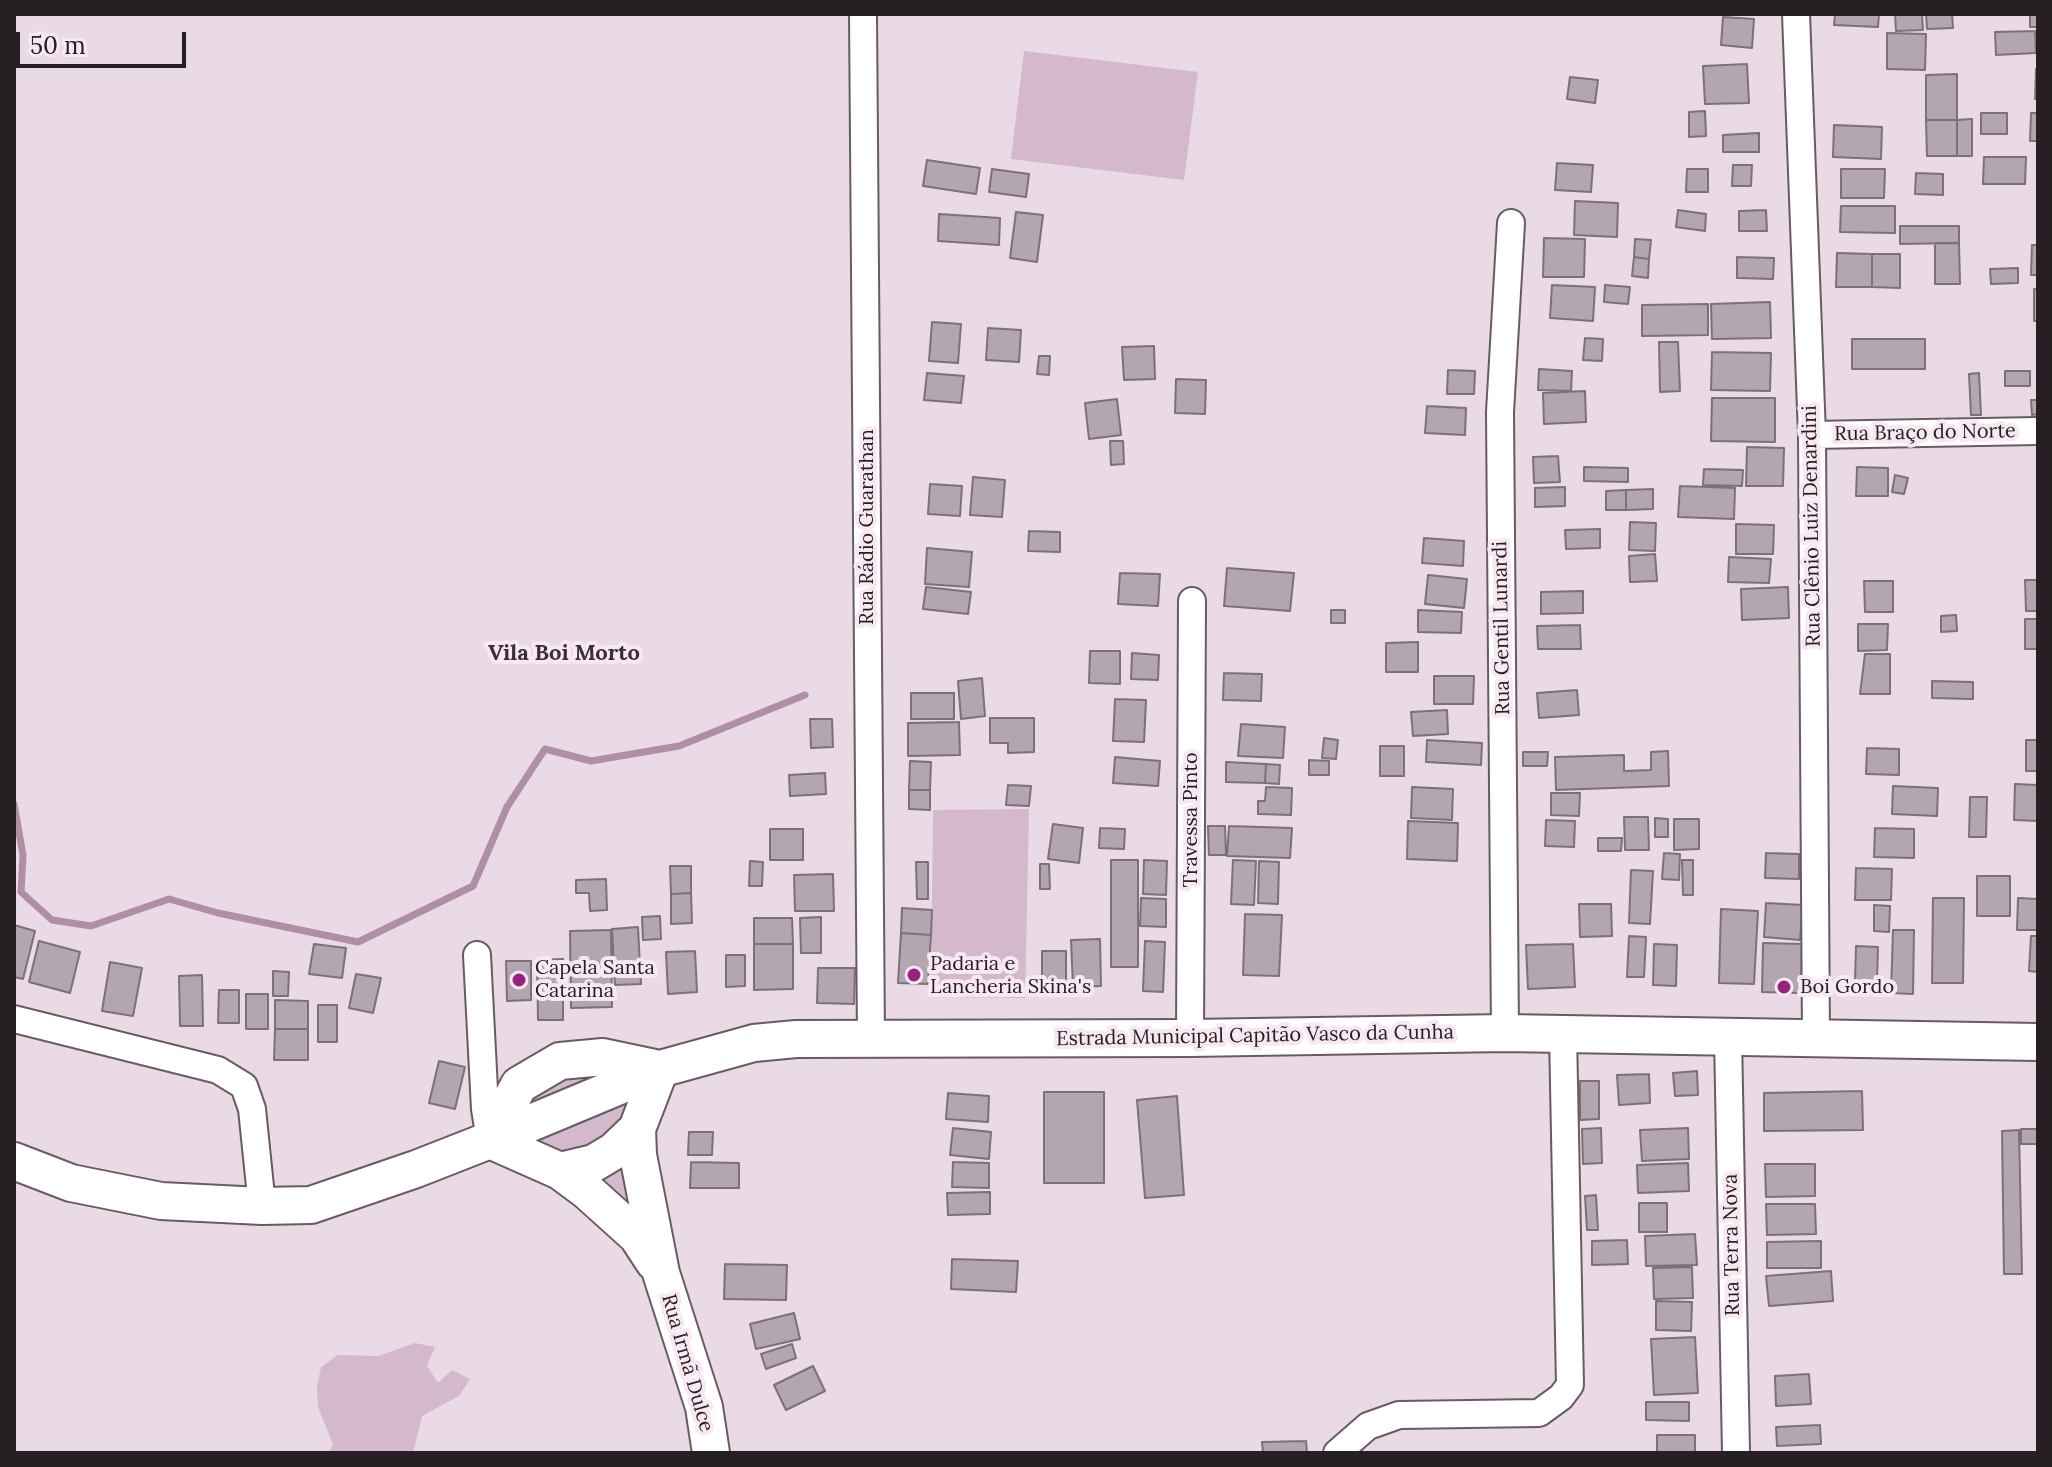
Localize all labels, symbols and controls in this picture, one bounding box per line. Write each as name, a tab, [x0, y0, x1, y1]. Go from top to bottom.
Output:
scale bar	[20, 16, 190, 66]
text: 50 m	[30, 30, 86, 61]
street label: Rua Clênio Luiz Denardini	[1798, 405, 1826, 647]
street label: Rua Braço do Norte	[1834, 419, 2016, 447]
street label: Rua Rádio Guarathan	[855, 429, 879, 625]
street label: Rua Gentil Lunardi	[1488, 541, 1516, 715]
district label: Vila Boi Morto	[488, 641, 640, 667]
street label: Travessa Pinto	[1179, 752, 1203, 888]
place label: Padaria e Lancheria Skina's	[930, 952, 1091, 999]
place label: Capela Santa Catarina	[535, 956, 655, 1003]
marker: Padaria e Lancheria Skina's	[905, 966, 923, 984]
marker: Capela Santa Catarina	[510, 971, 528, 989]
place label: Boi Gordo	[1800, 975, 1894, 999]
marker: Boi Gordo	[1775, 978, 1793, 996]
street label: Estrada Municipal Capitão Vasco da Cunha	[1056, 1021, 1454, 1051]
street label: Rua Terra Nova	[1719, 1174, 1745, 1316]
street label: Rua Irmã Dulce	[656, 1291, 718, 1435]

